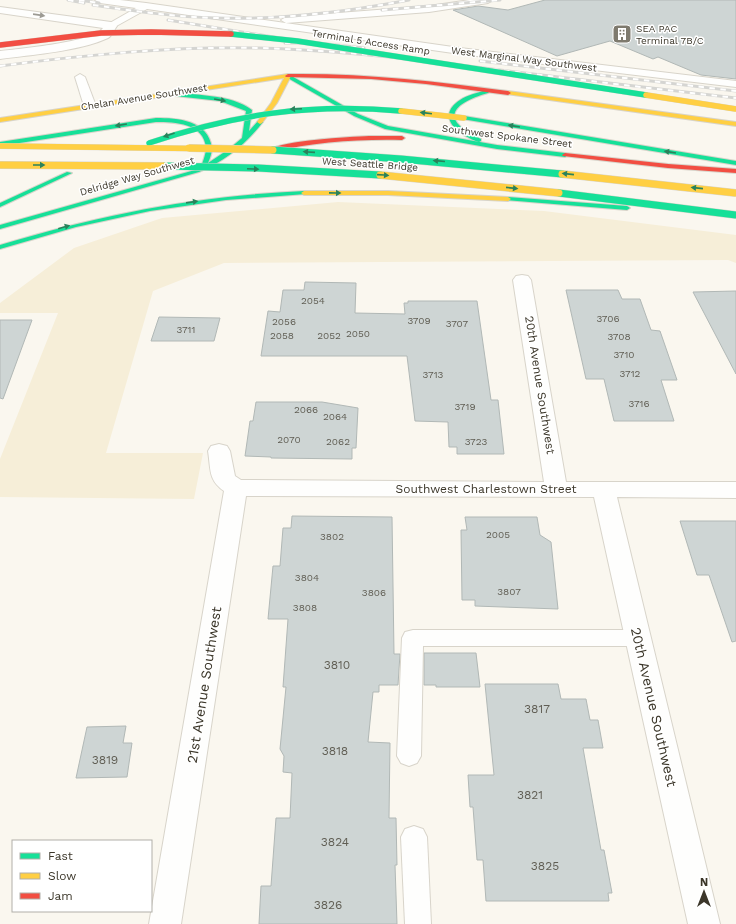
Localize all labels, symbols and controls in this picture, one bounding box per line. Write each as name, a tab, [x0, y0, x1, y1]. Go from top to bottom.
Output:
one-way arrow	[33, 12, 45, 18]
building icon: SEA PAC Terminal 7B/C	[611, 23, 633, 45]
place label: SEA PAC Terminal 7B/C	[636, 23, 704, 46]
street label: Terminal 5 Access Ramp	[311, 27, 431, 57]
street label: West Marginal Way Southwest	[450, 45, 598, 74]
street label: Chelan Avenue Southwest	[80, 81, 209, 112]
one-way arrow	[214, 97, 226, 103]
one-way arrow	[290, 105, 302, 112]
one-way arrow	[420, 110, 432, 116]
one-way arrow	[115, 122, 128, 128]
street label: Southwest Spokane Street	[441, 123, 574, 150]
one-way arrow	[508, 123, 520, 129]
one-way arrow	[163, 132, 175, 138]
one-way arrow	[303, 149, 315, 156]
one-way arrow	[664, 149, 676, 155]
street label: Delridge Way Southwest	[79, 154, 196, 198]
street label: West Seattle Bridge	[322, 155, 419, 173]
one-way arrow	[433, 158, 445, 165]
one-way arrow	[33, 162, 46, 168]
one-way arrow	[247, 166, 260, 172]
one-way arrow	[562, 171, 574, 177]
one-way arrow	[377, 172, 389, 179]
one-way arrow	[506, 185, 518, 191]
one-way arrow	[691, 185, 703, 192]
one-way arrow	[329, 190, 342, 196]
one-way arrow	[186, 199, 198, 205]
one-way arrow	[59, 224, 71, 230]
house number: 2054	[301, 295, 325, 306]
house number: 3706	[596, 313, 620, 324]
house number: 3709	[407, 315, 431, 326]
street label: 20th Avenue Southwest	[522, 315, 558, 455]
house number: 2056	[272, 316, 296, 327]
house number: 3707	[446, 318, 469, 329]
house number: 3711	[177, 324, 195, 335]
house number: 2050	[346, 328, 370, 339]
house number: 2058	[270, 330, 294, 341]
house number: 2052	[317, 330, 341, 341]
house number: 3708	[607, 331, 631, 342]
house number: 3710	[613, 349, 635, 360]
house number: 3712	[620, 368, 641, 379]
house number: 3713	[423, 369, 444, 380]
house number: 3716	[628, 398, 650, 409]
house number: 3719	[454, 401, 476, 412]
house number: 2066	[294, 404, 318, 415]
house number: 2064	[323, 411, 347, 422]
house number: 2070	[277, 434, 301, 445]
house number: 2062	[326, 436, 350, 447]
house number: 3723	[465, 436, 488, 447]
street label: Southwest Charlestown Street	[396, 482, 576, 496]
house number: 2005	[486, 529, 510, 540]
house number: 3802	[320, 531, 344, 542]
house number: 3804	[295, 572, 319, 583]
house number: 3807	[497, 586, 521, 597]
house number: 3806	[362, 587, 386, 598]
house number: 3808	[293, 602, 317, 613]
street label: 21st Avenue Southwest	[184, 605, 224, 765]
street label: 20th Avenue Southwest	[628, 626, 680, 788]
house number: 3810	[324, 658, 350, 672]
house number: 3817	[524, 702, 550, 716]
house number: 3818	[322, 744, 348, 758]
house number: 3819	[92, 753, 118, 767]
house number: 3821	[517, 788, 543, 802]
house number: 3824	[321, 835, 349, 849]
legend	[12, 840, 152, 912]
text: Fast	[48, 849, 73, 863]
house number: 3825	[531, 859, 559, 873]
text: Slow	[48, 869, 76, 883]
north arrow	[684, 872, 724, 912]
text: N	[700, 876, 708, 889]
text: Jam	[48, 889, 73, 903]
house number: 3826	[314, 898, 342, 912]

